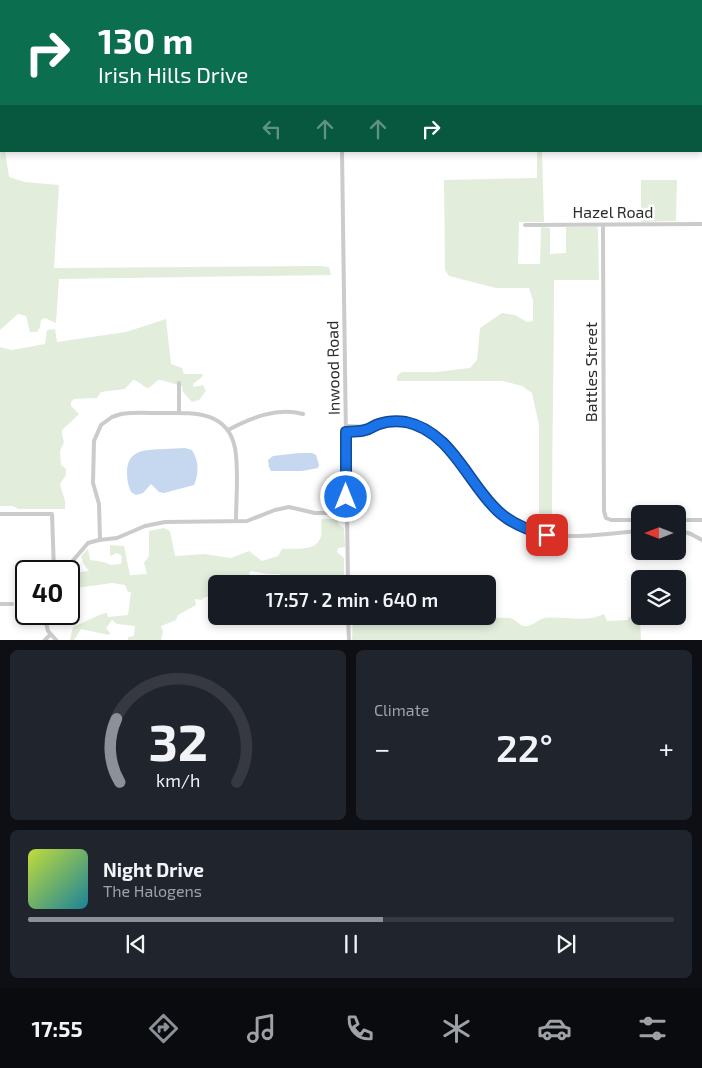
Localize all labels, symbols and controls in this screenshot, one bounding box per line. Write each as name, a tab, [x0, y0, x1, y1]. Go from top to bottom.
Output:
text: 130 m	[98, 19, 193, 61]
icon: right	[15, 20, 80, 85]
text: Irish Hills Drive	[98, 61, 248, 87]
icon: left	[258, 115, 286, 143]
icon: ahead	[311, 115, 339, 143]
icon: ahead	[364, 115, 392, 143]
icon: right	[417, 115, 445, 143]
street label: Hazel Road	[573, 202, 653, 221]
street label: Inwood Road	[322, 321, 343, 415]
street label: Battles Street	[581, 322, 600, 422]
position arrow	[319, 470, 371, 522]
north arrow	[631, 505, 686, 560]
map controls	[631, 505, 686, 625]
pin	[526, 514, 568, 556]
icon: arrive	[533, 521, 561, 549]
speed limit sign: 40	[15, 560, 80, 625]
button: layers	[631, 570, 686, 625]
text: 17:57 · 2 min · 640 m	[266, 588, 438, 611]
text: Climate	[374, 700, 429, 719]
text: 32	[148, 709, 208, 771]
text: 22°	[496, 724, 553, 770]
text: −	[374, 731, 390, 765]
text: +	[659, 731, 674, 765]
text: km/h	[156, 769, 200, 791]
text: Night Drive	[103, 858, 204, 881]
text: The Halogens	[103, 881, 202, 900]
icon: previous	[122, 930, 150, 958]
icon: pause	[337, 930, 365, 958]
icon: next	[552, 930, 580, 958]
icon: directions	[146, 1011, 181, 1046]
icon: music	[244, 1011, 279, 1046]
icon: phone	[342, 1011, 377, 1046]
icon: climate	[439, 1011, 474, 1046]
icon: car	[537, 1011, 572, 1046]
icon: filters	[635, 1011, 670, 1046]
text: 17:55	[31, 1015, 83, 1041]

